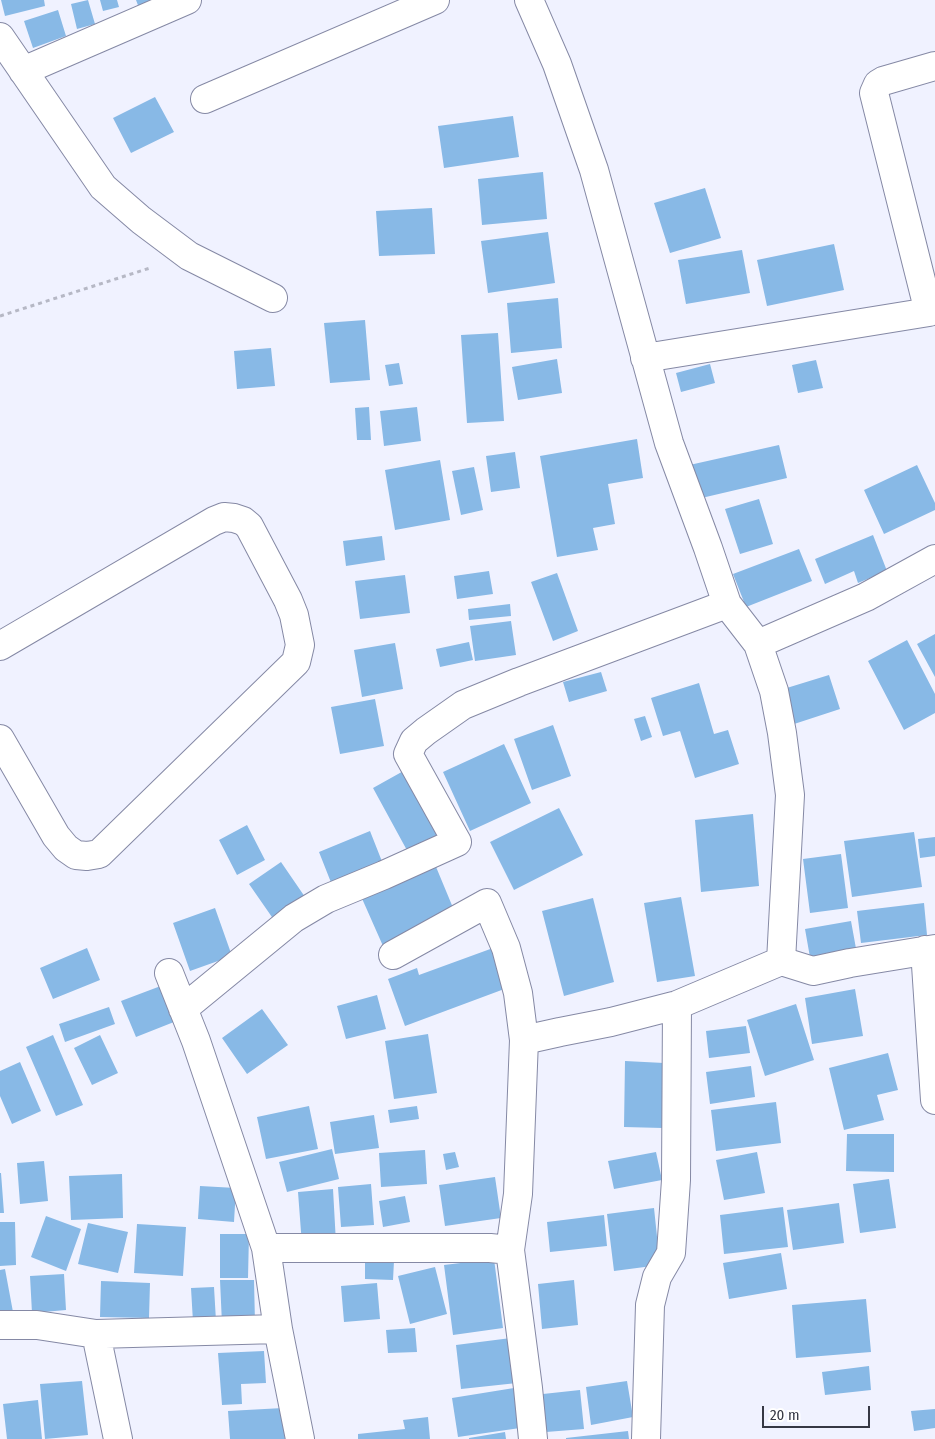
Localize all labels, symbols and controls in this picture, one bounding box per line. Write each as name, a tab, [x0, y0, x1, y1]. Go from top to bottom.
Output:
scale bar	[765, 1396, 872, 1428]
text: 20 m	[770, 1406, 800, 1424]

